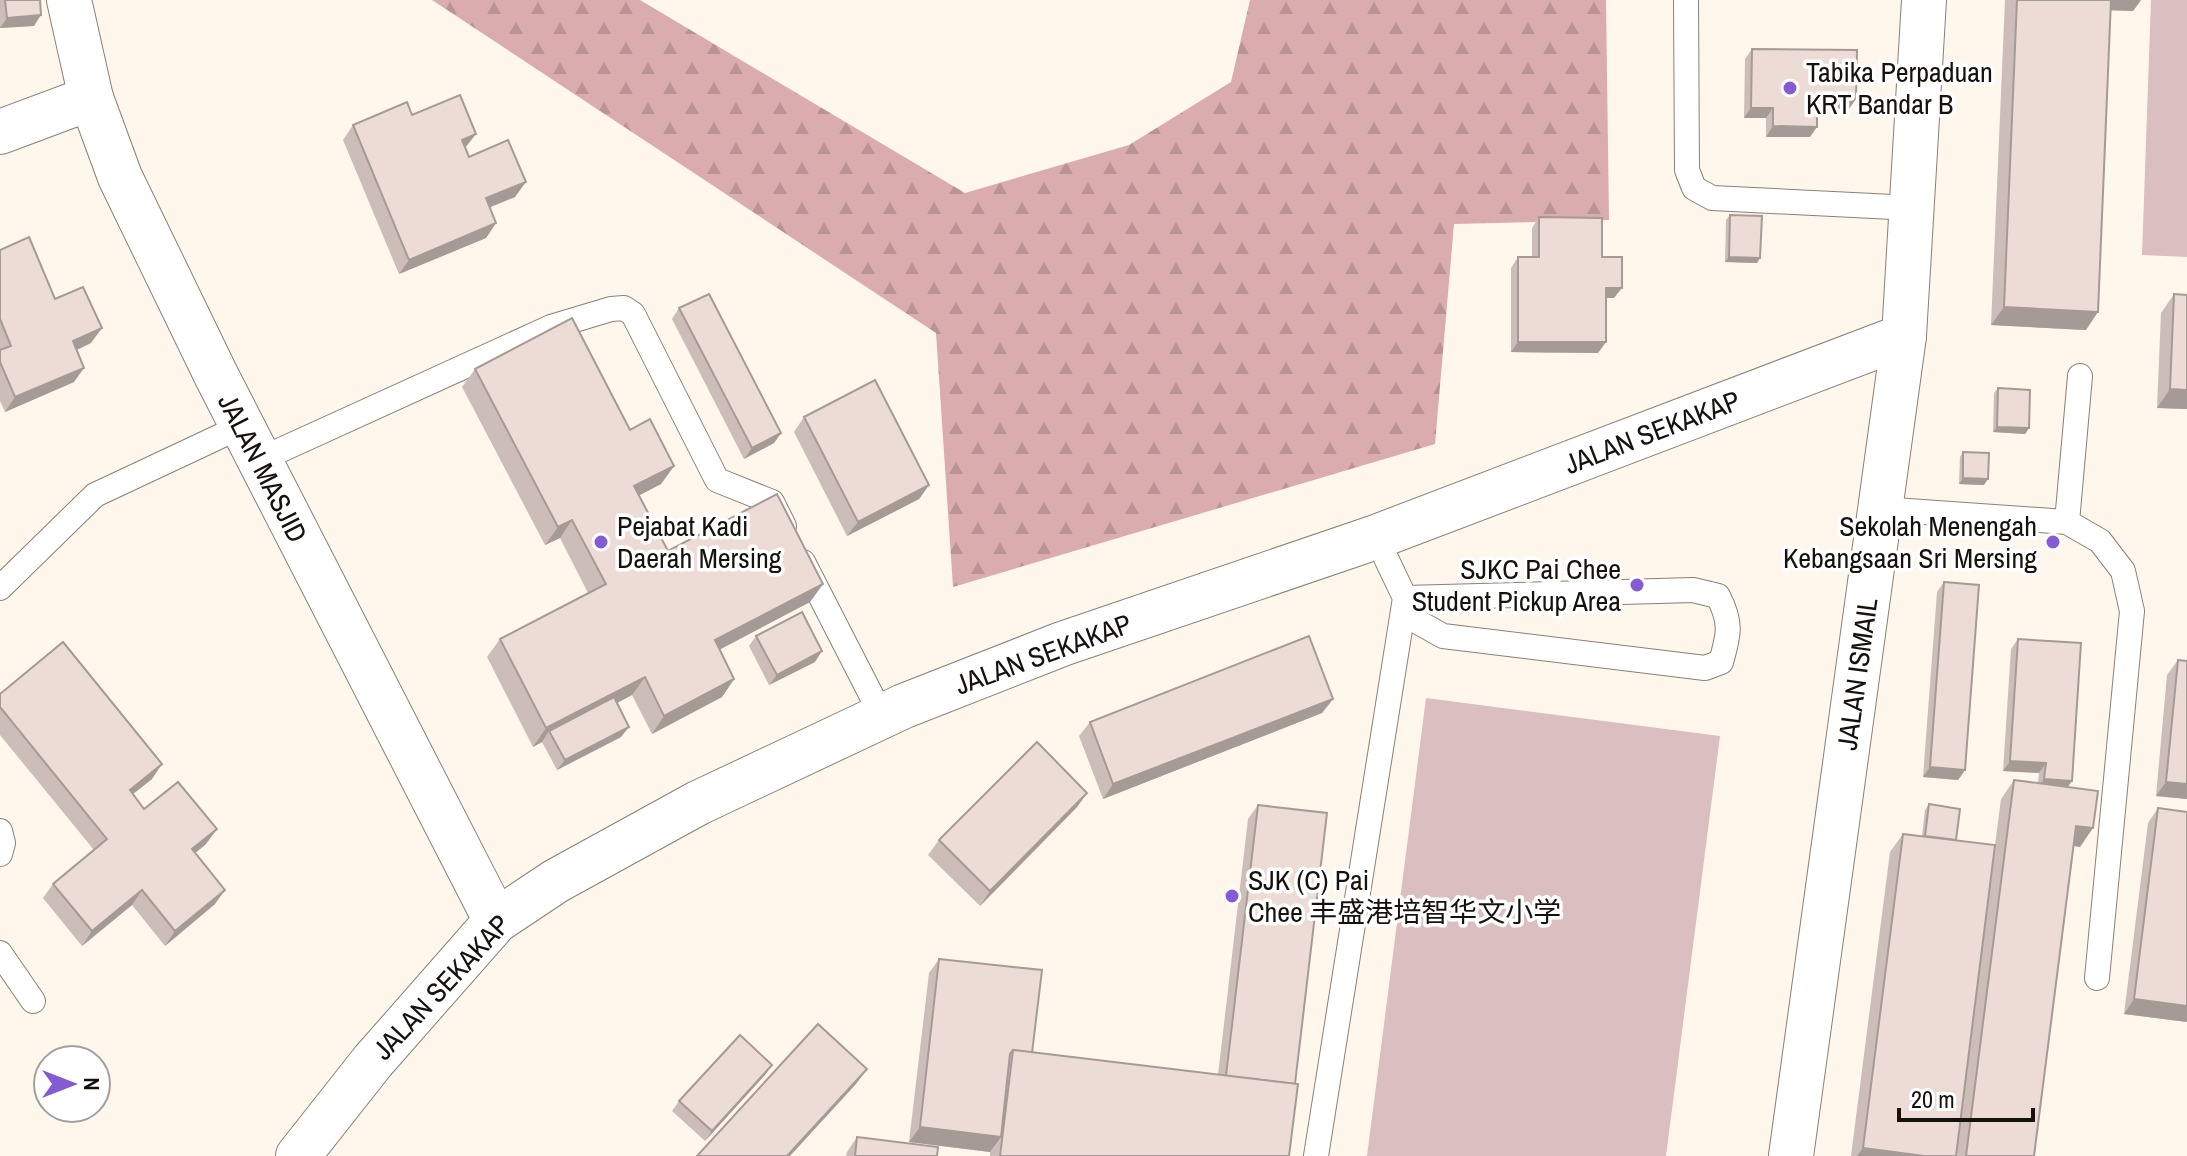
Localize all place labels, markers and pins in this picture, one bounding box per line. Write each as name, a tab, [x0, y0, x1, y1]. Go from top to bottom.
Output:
place label: Tabika Perpaduan KRT Bandar B	[1806, 53, 1993, 123]
marker: Tabika Perpaduan KRT Bandar B	[1781, 79, 1799, 97]
place label: Pejabat Kadi Daerah Mersing	[617, 507, 782, 577]
place label: Sekolah Menengah Kebangsaan Sri Mersing	[1783, 507, 2037, 577]
marker: Pejabat Kadi Daerah Mersing	[592, 533, 610, 551]
marker: Sekolah Menengah Kebangsaan Sri Mersing	[2044, 533, 2062, 551]
place label: SJKC Pai Chee Student Pickup Area	[1412, 550, 1621, 620]
marker: SJKC Pai Chee Student Pickup Area	[1628, 576, 1646, 594]
place label: SJK (C) Pai Chee 丰盛港培智华文小学	[1248, 861, 1561, 931]
marker: SJK (C) Pai Chee 丰盛港培智华文小学	[1223, 887, 1241, 905]

